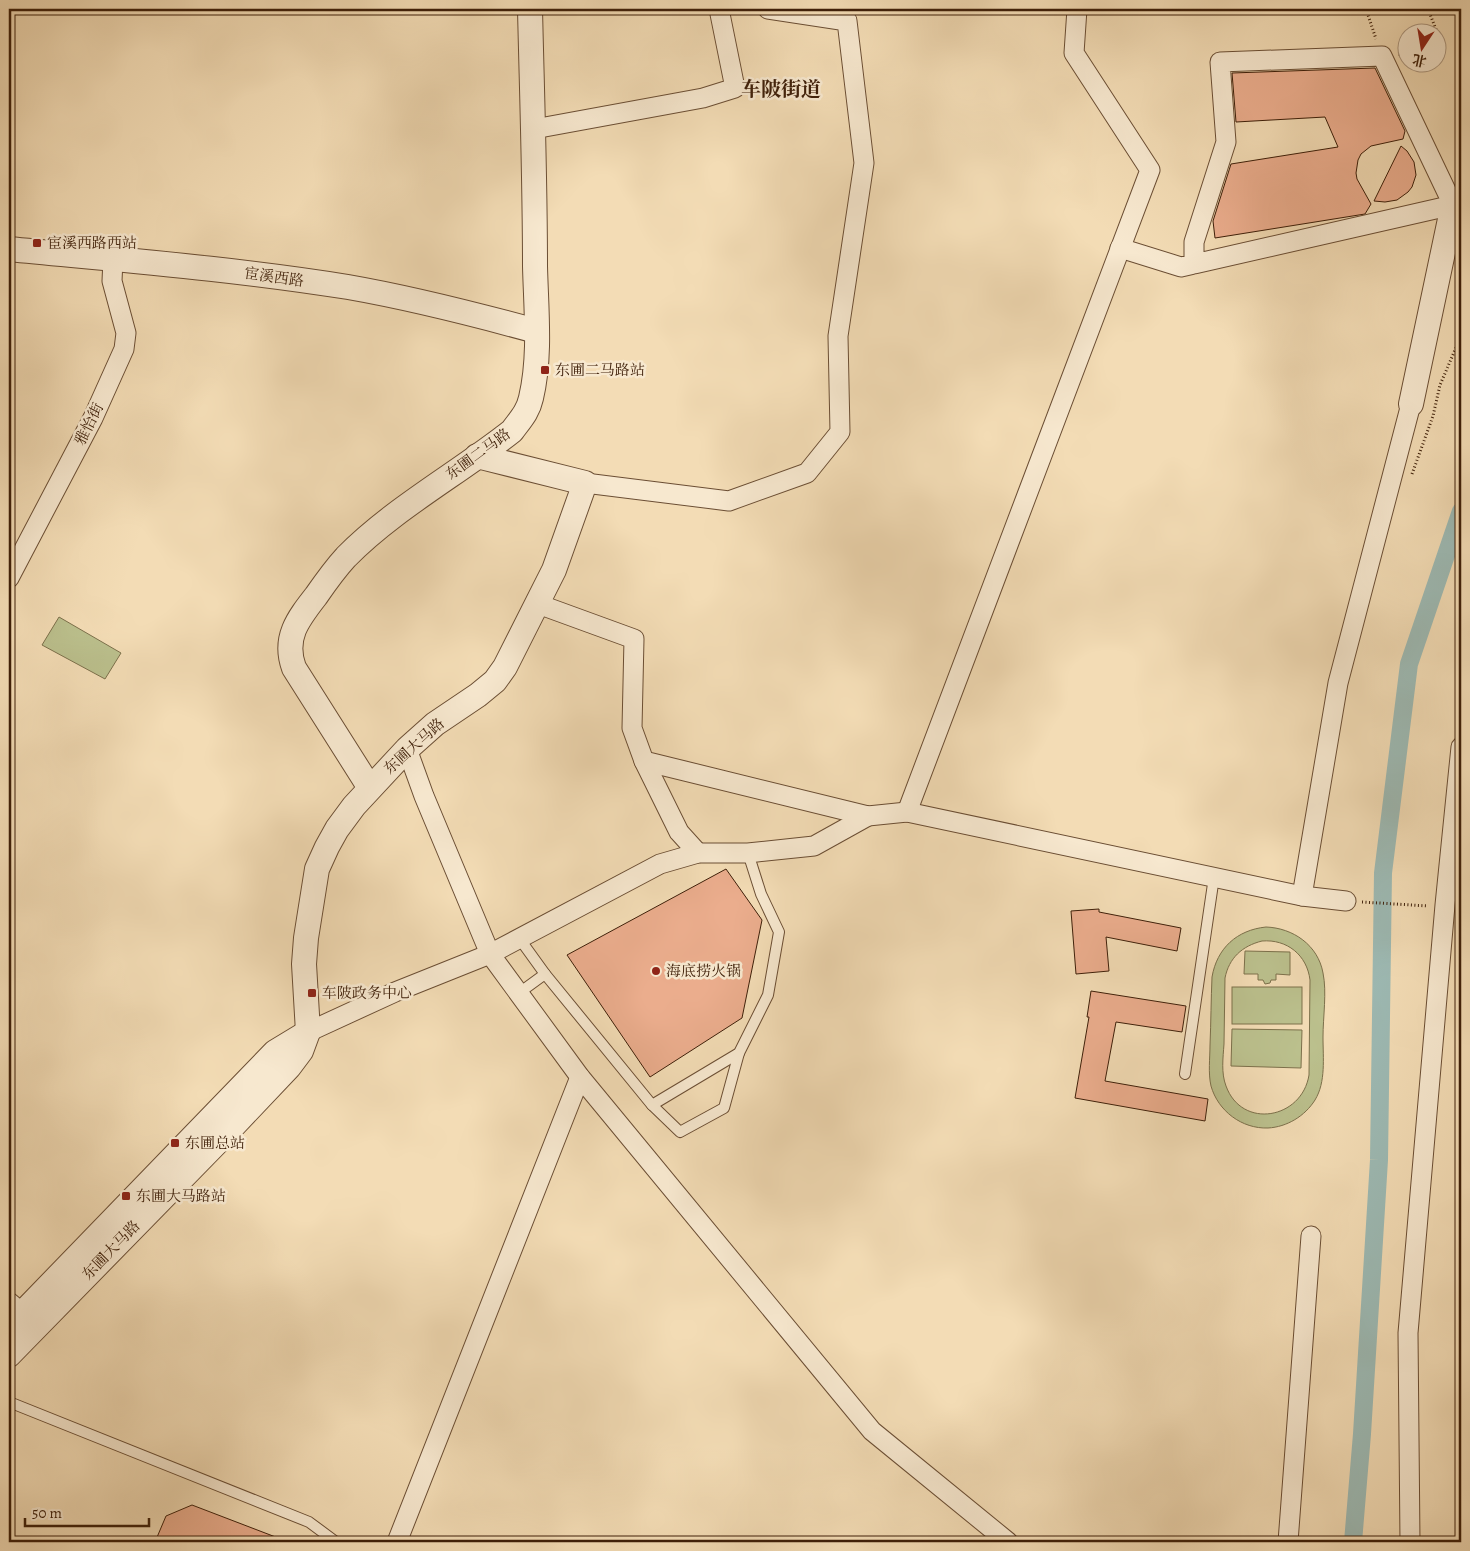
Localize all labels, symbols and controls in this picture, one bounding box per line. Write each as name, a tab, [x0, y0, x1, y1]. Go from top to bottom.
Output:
north arrow	[1398, 22, 1448, 72]
text: 北	[1411, 49, 1428, 71]
district label: 车陂街道	[741, 76, 821, 103]
place label: 宦溪西路西站	[47, 233, 137, 253]
marker: 宦溪西路西站	[31, 237, 43, 249]
street label: 宦溪西路	[243, 263, 305, 291]
place label: 东圃二马路站	[555, 360, 645, 380]
marker: 东圃二马路站	[539, 364, 551, 376]
street label: 雅怡街	[70, 399, 108, 449]
street label: 东圃二马路	[442, 424, 514, 484]
street label: 东圃大马路	[379, 713, 449, 779]
place label: 海底捞火锅	[666, 961, 741, 981]
marker: 海底捞火锅	[650, 965, 662, 977]
place label: 车陂政务中心	[322, 983, 412, 1003]
marker: 车陂政务中心	[306, 987, 318, 999]
place label: 东圃总站	[185, 1133, 245, 1153]
marker: 东圃总站	[169, 1137, 181, 1149]
place label: 东圃大马路站	[136, 1186, 226, 1206]
marker: 东圃大马路站	[120, 1190, 132, 1202]
street label: 东圃大马路	[78, 1216, 144, 1284]
scale bar	[25, 1496, 149, 1528]
text: 50 m	[32, 1503, 62, 1523]

